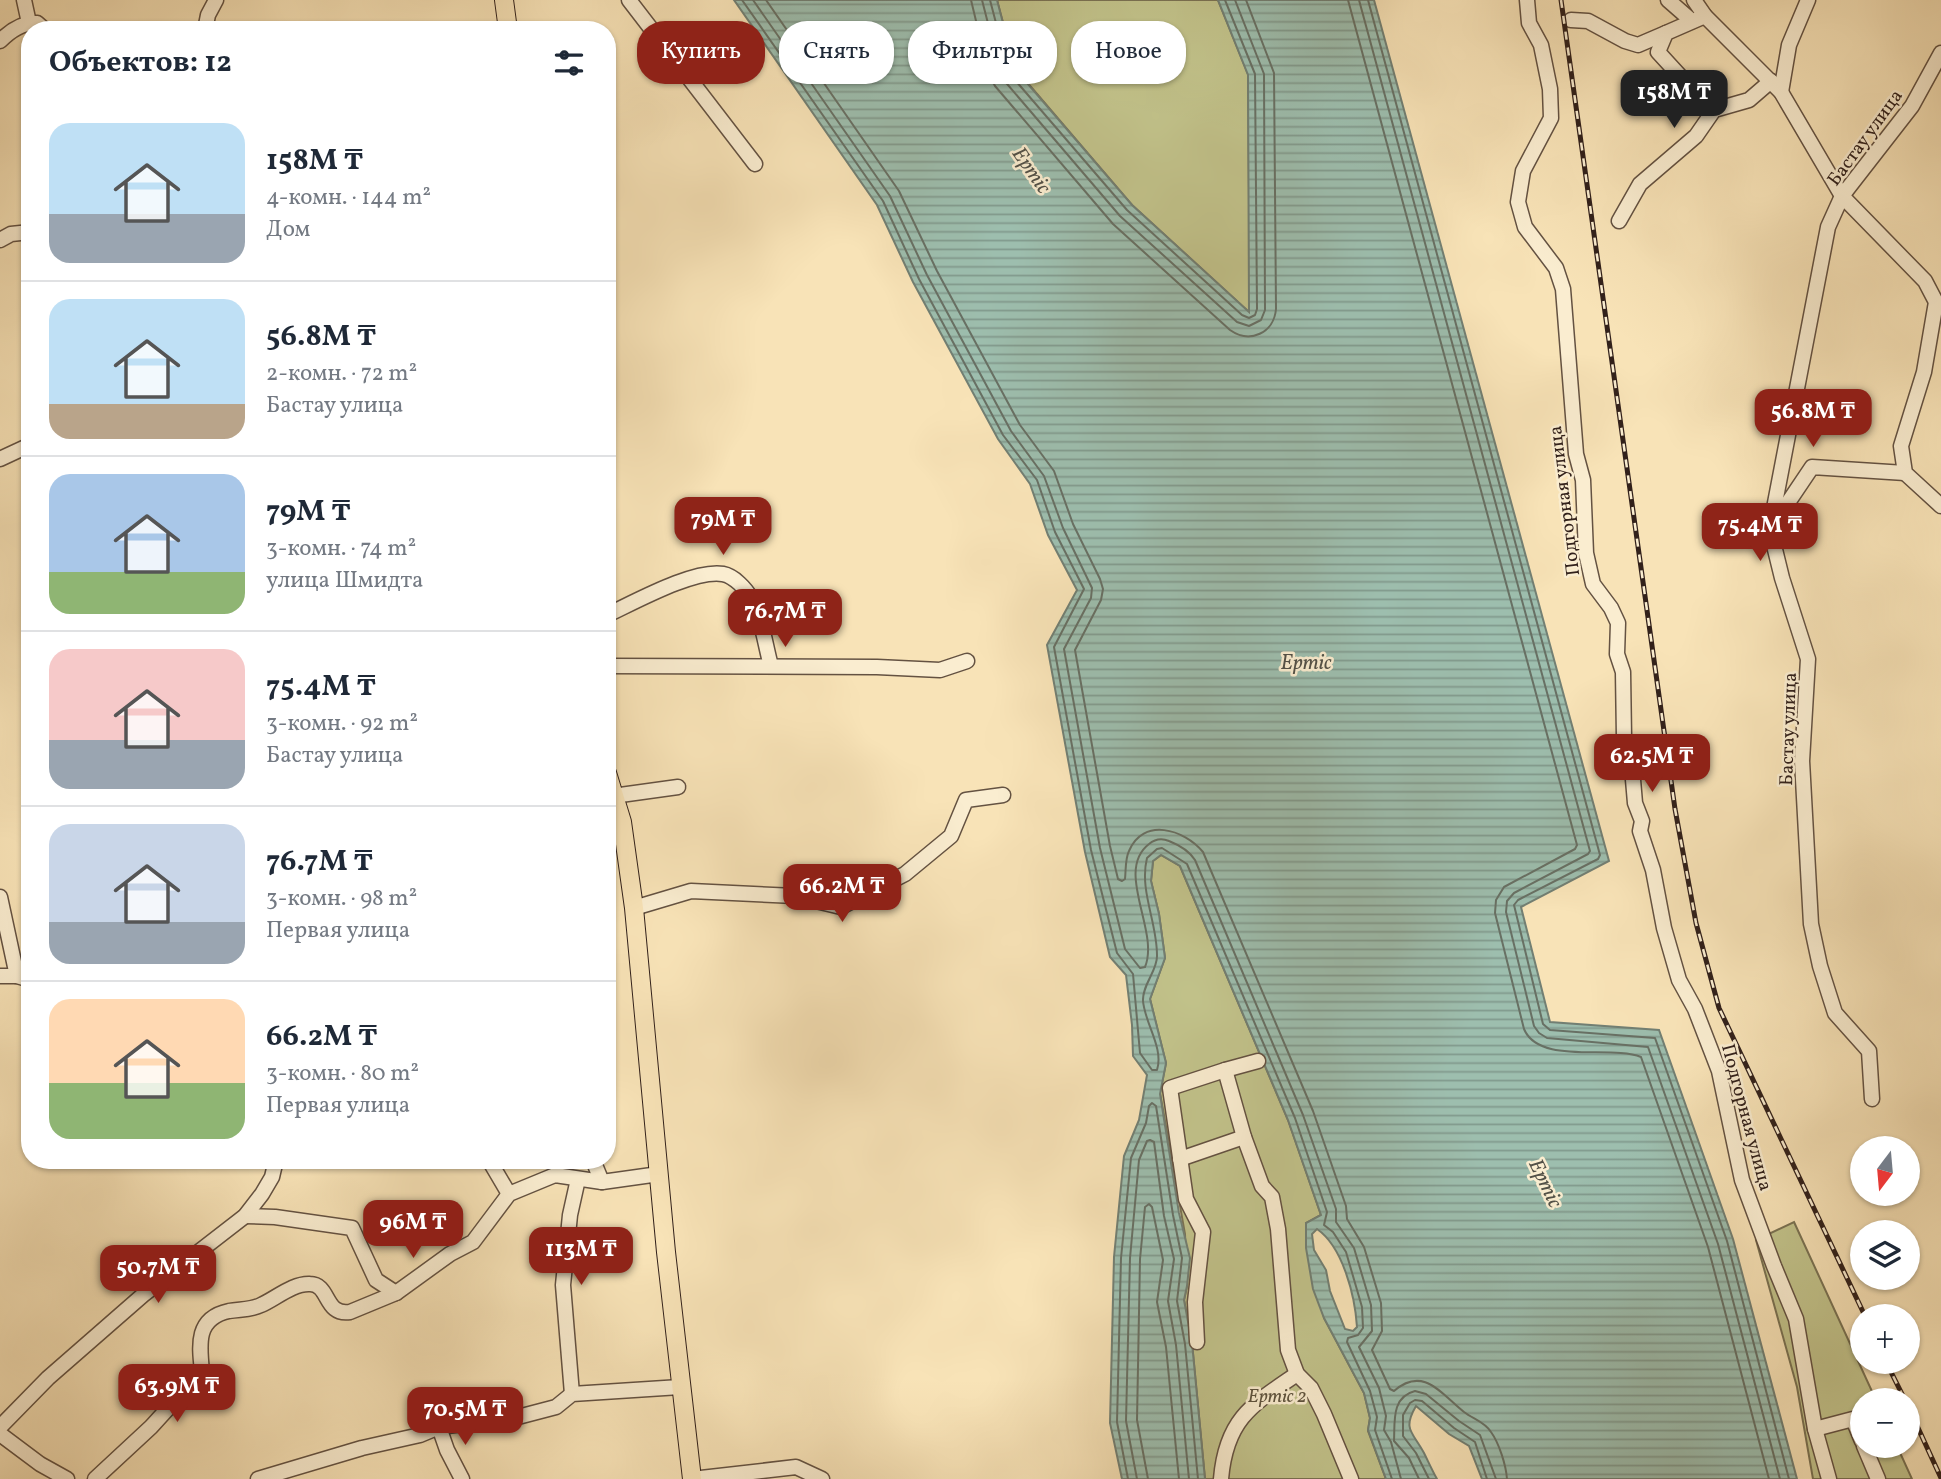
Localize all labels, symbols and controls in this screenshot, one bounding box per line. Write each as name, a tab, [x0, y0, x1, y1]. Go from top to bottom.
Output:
chip: Купить	[637, 21, 765, 84]
chip: Снять	[779, 21, 894, 84]
chip: Фильтры	[908, 21, 1057, 84]
chip: Новое	[1071, 21, 1186, 84]
text: Объектов: 12	[49, 42, 232, 84]
icon: filters	[550, 44, 588, 82]
pin: 158M ₸	[1617, 71, 1731, 130]
text: 158M ₸	[1637, 77, 1711, 109]
street label: Бастау улица	[1822, 85, 1910, 192]
text: 158M ₸	[266, 140, 363, 182]
water label: Ертіс	[1004, 142, 1057, 200]
icon: home	[105, 151, 189, 235]
text: 4-комн. · 144 m²	[266, 182, 431, 214]
text: Дом	[266, 214, 310, 246]
text: 56.8M ₸	[266, 316, 376, 358]
icon: home	[105, 327, 189, 411]
text: 2-комн. · 72 m²	[266, 358, 417, 390]
text: Бастау улица	[266, 390, 404, 422]
pin: 56.8M ₸	[1748, 390, 1878, 449]
text: 56.8M ₸	[1771, 396, 1855, 428]
street label: Подгорная улица	[1543, 424, 1587, 577]
text: 79M ₸	[266, 491, 351, 533]
pin: 79M ₸	[674, 498, 772, 557]
icon: home	[105, 502, 189, 586]
text: 79M ₸	[690, 504, 756, 536]
pin: 75.4M ₸	[1695, 504, 1825, 563]
text: 75.4M ₸	[1718, 510, 1802, 542]
text: 3-комн. · 74 m²	[266, 533, 416, 565]
text: улица Шмидта	[266, 565, 424, 597]
pin: 76.7M ₸	[720, 590, 850, 649]
text: 76.7M ₸	[744, 596, 826, 628]
water label: Ертіс	[1280, 649, 1332, 678]
text: 75.4M ₸	[266, 666, 376, 708]
street label: Бастау улица	[1774, 672, 1804, 786]
icon: home	[105, 677, 189, 761]
text: 3-комн. · 92 m²	[266, 708, 418, 740]
pin: 62.5M ₸	[1587, 734, 1717, 794]
text: Бастау улица	[266, 740, 404, 772]
text: 62.5M ₸	[1610, 741, 1694, 773]
text: 76.7M ₸	[266, 841, 373, 883]
icon: home	[105, 852, 189, 936]
pin: 66.2M ₸	[777, 864, 907, 924]
text: 66.2M ₸	[799, 871, 885, 903]
text: 3-комн. · 98 m²	[266, 883, 417, 915]
text: Первая улица	[266, 915, 410, 947]
text: 66.2M ₸	[266, 1016, 378, 1058]
icon: home	[105, 1027, 189, 1111]
street label: Подгорная улица	[1714, 1041, 1778, 1194]
text: 3-комн. · 80 m²	[266, 1058, 419, 1090]
text: Первая улица	[266, 1090, 410, 1122]
north arrow	[1850, 1136, 1920, 1206]
map controls	[1850, 1136, 1920, 1458]
water label: Ертіс	[1520, 1154, 1569, 1213]
pin: 96M ₸	[364, 1200, 462, 1260]
text: 96M ₸	[379, 1207, 447, 1239]
button: layers	[1850, 1220, 1920, 1290]
pin: 113M ₸	[524, 1228, 638, 1287]
text: 113M ₸	[545, 1234, 617, 1266]
pin: 50.7M ₸	[93, 1246, 223, 1305]
text: 50.7M ₸	[116, 1252, 200, 1284]
button: +	[1850, 1304, 1920, 1374]
pin: 63.9M ₸	[112, 1364, 242, 1424]
text: 63.9M ₸	[134, 1371, 220, 1403]
park label: Ертіс 2	[1248, 1384, 1306, 1410]
pin: 70.5M ₸	[400, 1388, 530, 1447]
button: −	[1850, 1388, 1920, 1458]
text: 70.5M ₸	[423, 1394, 507, 1426]

